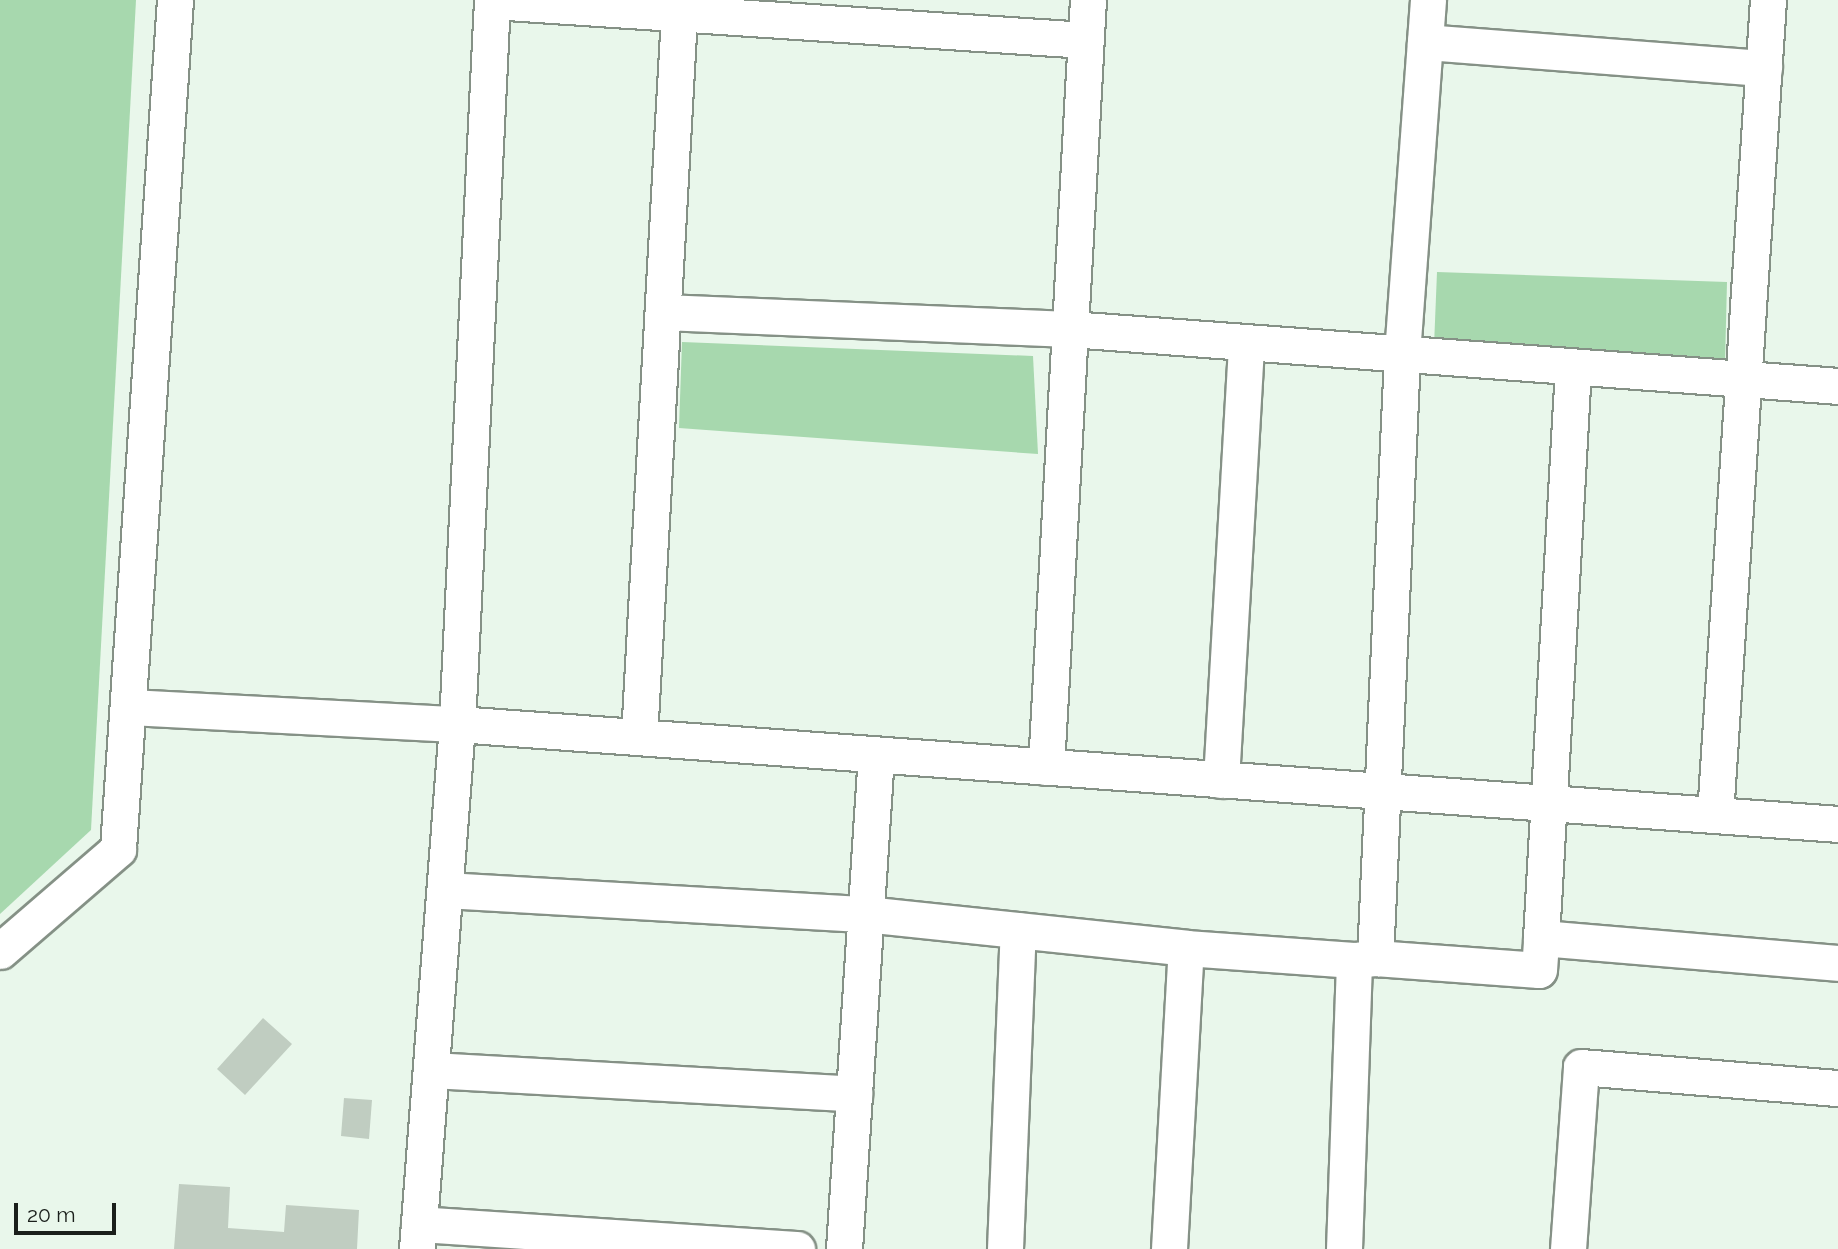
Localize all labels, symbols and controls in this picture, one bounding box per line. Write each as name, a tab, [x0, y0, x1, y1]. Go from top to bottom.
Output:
scale bar	[18, 1190, 119, 1234]
text: 20 m	[27, 1202, 75, 1227]

